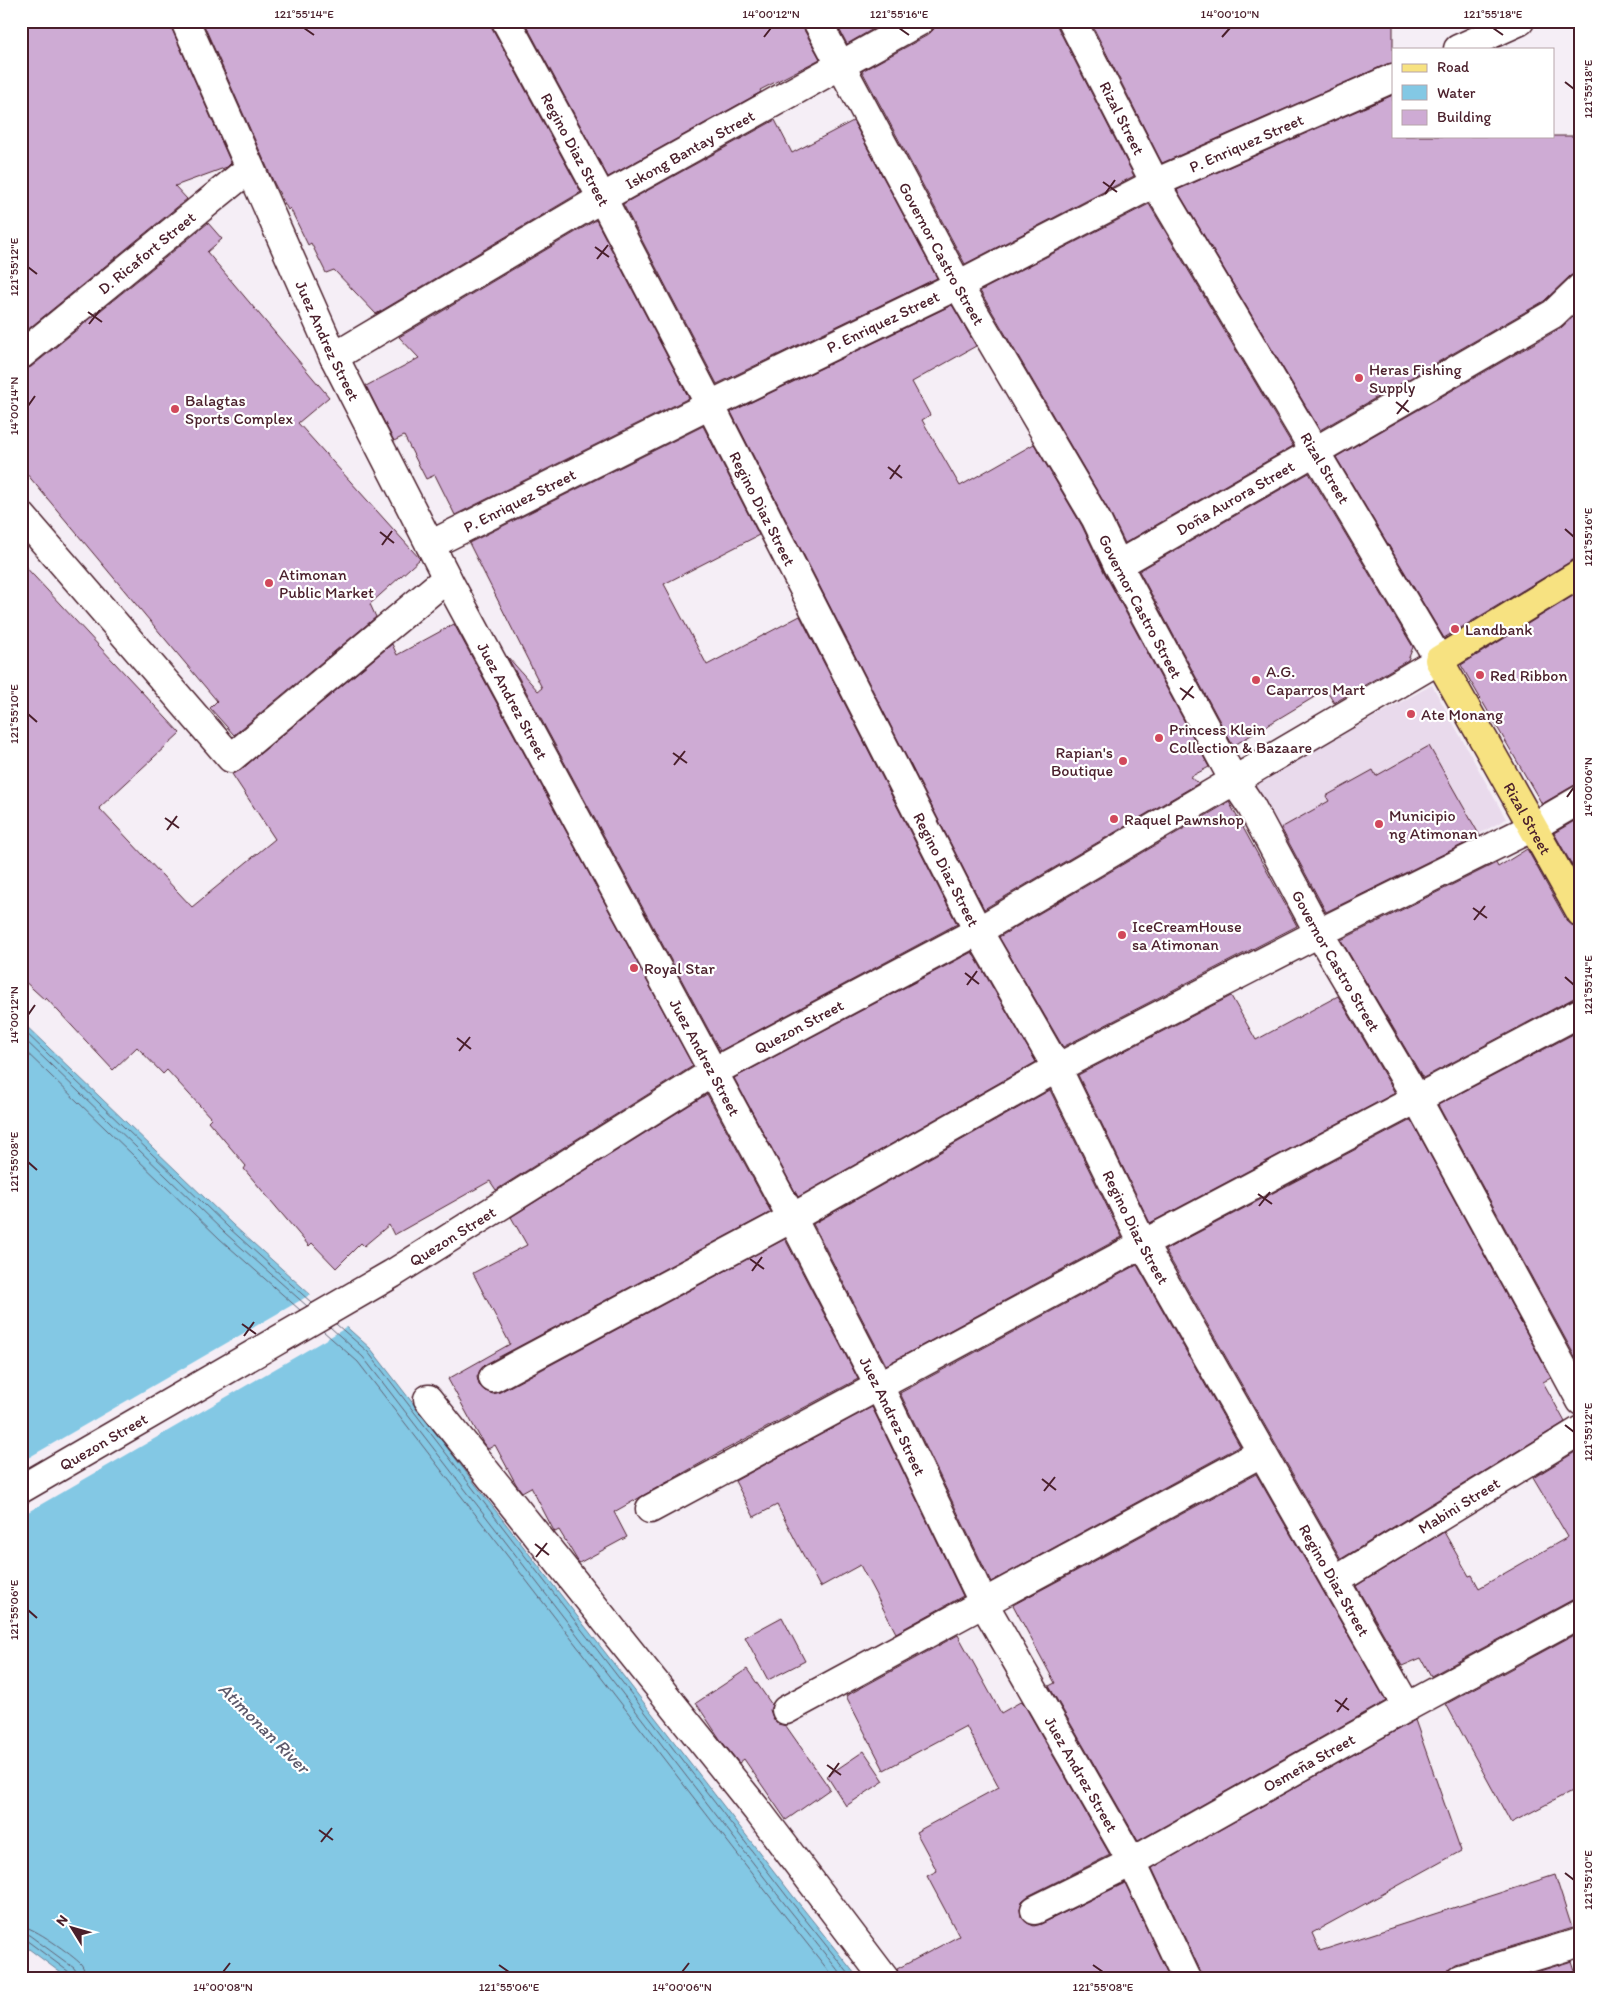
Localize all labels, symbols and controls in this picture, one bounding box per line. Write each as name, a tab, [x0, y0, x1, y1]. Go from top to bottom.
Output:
text: 121°55'14"E	[274, 7, 334, 21]
text: 14°00'12"N	[742, 7, 800, 21]
text: 121°55'16"E	[870, 7, 929, 21]
text: 14°00'10"N	[1201, 7, 1259, 21]
text: 121°55'18"E	[1464, 7, 1523, 21]
legend	[1392, 48, 1554, 138]
text: Road	[1437, 58, 1470, 76]
text: 121°55'18"E	[1581, 59, 1595, 118]
street label: Rizal Street	[1095, 78, 1149, 158]
text: Water	[1437, 84, 1476, 102]
street label: Regino Diaz Street	[537, 89, 614, 209]
street label: Iskong Bantay Street	[622, 106, 758, 193]
text: Building	[1437, 108, 1491, 126]
street label: P. Enriquez Street	[1186, 109, 1306, 176]
street label: Governor Castro Street	[895, 179, 989, 328]
street label: D. Ricafort Street	[94, 207, 199, 298]
text: 121°55'12"E	[7, 237, 21, 296]
street label: Juez Andrez Street	[292, 278, 364, 404]
street label: P. Enriquez Street	[823, 286, 942, 357]
place label: Heras Fishing Supply	[1369, 360, 1462, 397]
marker: Heras Fishing Supply	[1353, 372, 1365, 384]
text: 14°00'14"N	[7, 377, 21, 435]
place label: Balagtas Sports Complex	[185, 391, 293, 428]
marker: Balagtas Sports Complex	[169, 403, 181, 415]
street label: Rizal Street	[1296, 429, 1354, 507]
street label: Regino Diaz Street	[726, 448, 800, 569]
street label: Doña Aurora Street	[1172, 456, 1297, 539]
street label: P. Enriquez Street	[460, 464, 579, 536]
text: 121°55'16"E	[1581, 507, 1595, 566]
street label: Governor Castro Street	[1095, 531, 1187, 681]
place label: Atimonan Public Market	[279, 565, 374, 602]
marker: Atimonan Public Market	[263, 577, 275, 589]
place label: Landbank	[1465, 620, 1532, 639]
marker: Landbank	[1449, 623, 1461, 635]
street label: Juez Andrez Street	[474, 639, 552, 762]
place label: A.G. Caparros Mart	[1266, 662, 1365, 699]
place label: Red Ribbon	[1490, 666, 1568, 685]
marker: Red Ribbon	[1474, 669, 1486, 681]
marker: A.G. Caparros Mart	[1250, 674, 1262, 686]
text: 121°55'10"E	[7, 684, 21, 744]
place label: Ate Monang	[1421, 705, 1504, 724]
marker: Ate Monang	[1405, 708, 1417, 720]
place label: Princess Klein Collection & Bazaare	[1169, 720, 1312, 757]
marker: Princess Klein Collection & Bazaare	[1153, 732, 1165, 744]
place label: Rapian's Boutique	[1051, 743, 1113, 780]
marker: Rapian's Boutique	[1117, 755, 1129, 767]
text: 14°00'06"N	[1581, 757, 1595, 817]
street label: Rizal Street	[1500, 779, 1556, 858]
place label: Municipio ng Atimonan	[1389, 806, 1478, 843]
street label: Regino Diaz Street	[910, 809, 984, 930]
place label: Raquel Pawnshop	[1124, 810, 1244, 829]
marker: Raquel Pawnshop	[1108, 813, 1120, 825]
marker: Municipio ng Atimonan	[1373, 818, 1385, 830]
street label: Governor Castro Street	[1288, 887, 1384, 1035]
place label: IceCreamHouse sa Atimonan	[1132, 917, 1242, 954]
marker: IceCreamHouse sa Atimonan	[1116, 929, 1128, 941]
text: 121°55'14"E	[1581, 955, 1595, 1015]
place label: Royal Star	[644, 959, 716, 978]
marker: Royal Star	[628, 962, 640, 974]
text: 14°00'12"N	[7, 986, 21, 1044]
street label: Juez Andrez Street	[666, 995, 745, 1119]
street label: Quezon Street	[751, 995, 846, 1058]
text: 121°55'08"E	[7, 1131, 21, 1192]
street label: Regino Diaz Street	[1099, 1167, 1173, 1288]
street label: Quezon Street	[406, 1202, 499, 1270]
street label: Juez Andrez Street	[856, 1353, 930, 1479]
text: 121°55'12"E	[1581, 1402, 1595, 1461]
street label: Quezon Street	[56, 1408, 151, 1474]
street label: Mabini Street	[1414, 1473, 1503, 1537]
street label: Regino Diaz Street	[1295, 1521, 1374, 1639]
text: 121°55'06"E	[7, 1579, 21, 1640]
water label: Atimonan River	[214, 1678, 315, 1779]
street label: Juez Andrez Street	[1041, 1713, 1122, 1835]
street label: Osmeña Street	[1259, 1729, 1358, 1796]
text: 121°55'10"E	[1581, 1850, 1595, 1910]
north arrow	[48, 1902, 98, 1952]
text: N	[52, 1912, 72, 1929]
text: 14°00'08"N	[193, 1980, 253, 1994]
text: 121°55'06"E	[479, 1980, 540, 1994]
text: 14°00'06"N	[652, 1980, 712, 1994]
text: 121°55'08"E	[1073, 1980, 1134, 1994]

